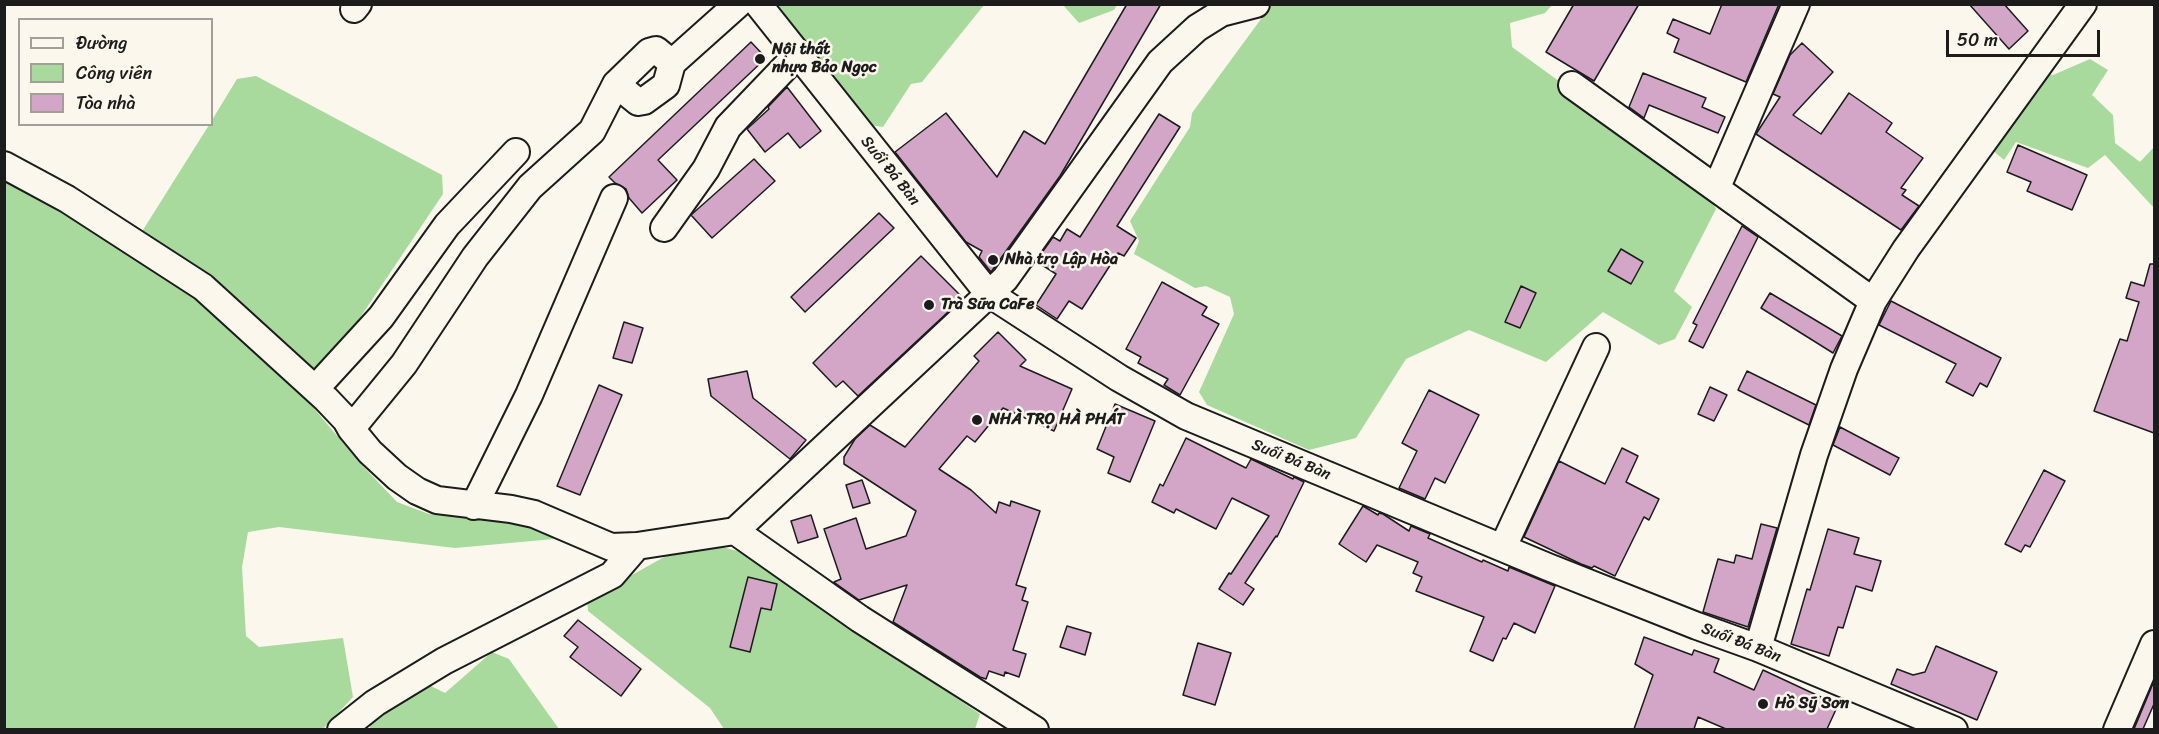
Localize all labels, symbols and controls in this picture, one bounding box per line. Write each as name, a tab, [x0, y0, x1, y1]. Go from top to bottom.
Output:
legend	[18, 18, 213, 126]
scale bar	[1949, 18, 2104, 56]
text: 50 m	[1957, 24, 1998, 56]
text: Đường	[76, 27, 127, 59]
place label: Nội thất nhựa Bảo Ngọc	[772, 40, 877, 78]
marker: Nội thất nhựa Bảo Ngọc	[753, 52, 767, 66]
text: Công viên	[76, 57, 152, 89]
text: Tòa nhà	[76, 87, 135, 119]
street label: Suối Đá Bàn	[856, 132, 924, 210]
place label: Nhà trọ Lập Hòa	[1005, 250, 1118, 270]
marker: Nhà trọ Lập Hòa	[986, 253, 1000, 267]
place label: Trà Sữa CaFe	[941, 295, 1034, 315]
marker: Trà Sữa CaFe	[922, 298, 936, 312]
place label: NHÀ TRỌ HÀ PHÁT	[989, 410, 1125, 430]
marker: NHÀ TRỌ HÀ PHÁT	[970, 413, 984, 427]
street label: Suối Đá Bàn	[1249, 435, 1333, 485]
street label: Suối Đá Bàn	[1698, 619, 1784, 667]
place label: Hồ Sỹ Sơn	[1775, 694, 1849, 714]
marker: Hồ Sỹ Sơn	[1756, 697, 1770, 711]

